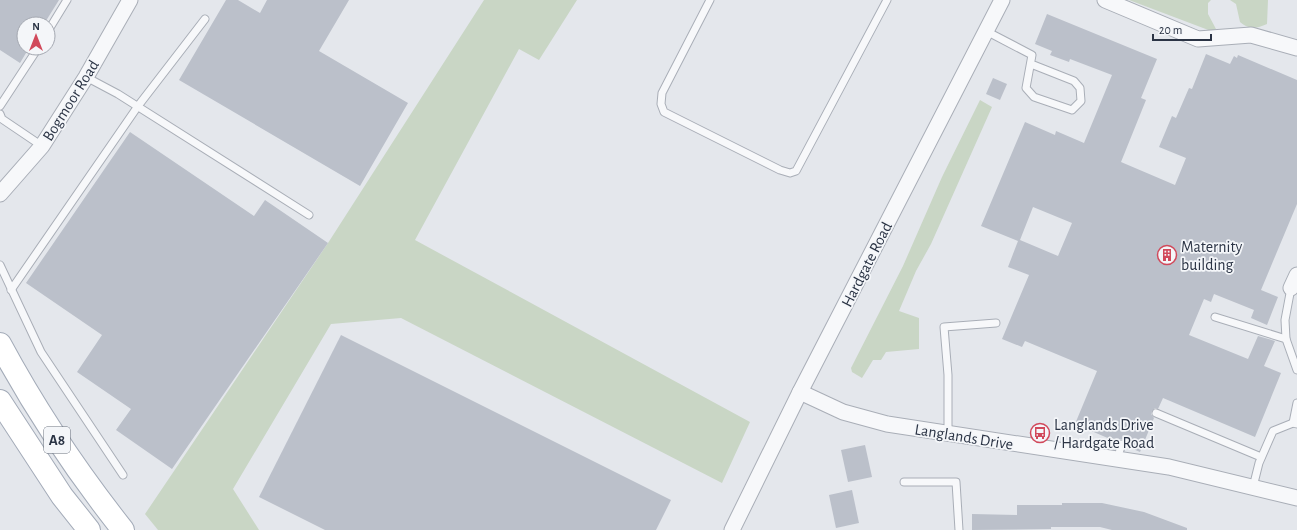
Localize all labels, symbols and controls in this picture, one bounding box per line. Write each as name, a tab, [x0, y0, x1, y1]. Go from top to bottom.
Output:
north arrow	[16, 16, 56, 56]
scale bar	[1153, 16, 1211, 42]
text: N	[32, 21, 40, 32]
text: 20 m	[1159, 24, 1182, 36]
street label: Bogmoor Road	[40, 57, 102, 144]
street label: Hardgate Road	[839, 219, 895, 310]
place label: Maternity building	[1181, 239, 1243, 273]
building icon: Maternity building	[1156, 244, 1178, 266]
place label: Langlands Drive / Hardgate Road	[1054, 417, 1154, 451]
street label: Langlands Drive	[913, 421, 1014, 453]
bus stop icon: Langlands Drive / Hardgate Road	[1029, 422, 1051, 444]
road number: A8	[44, 427, 70, 453]

